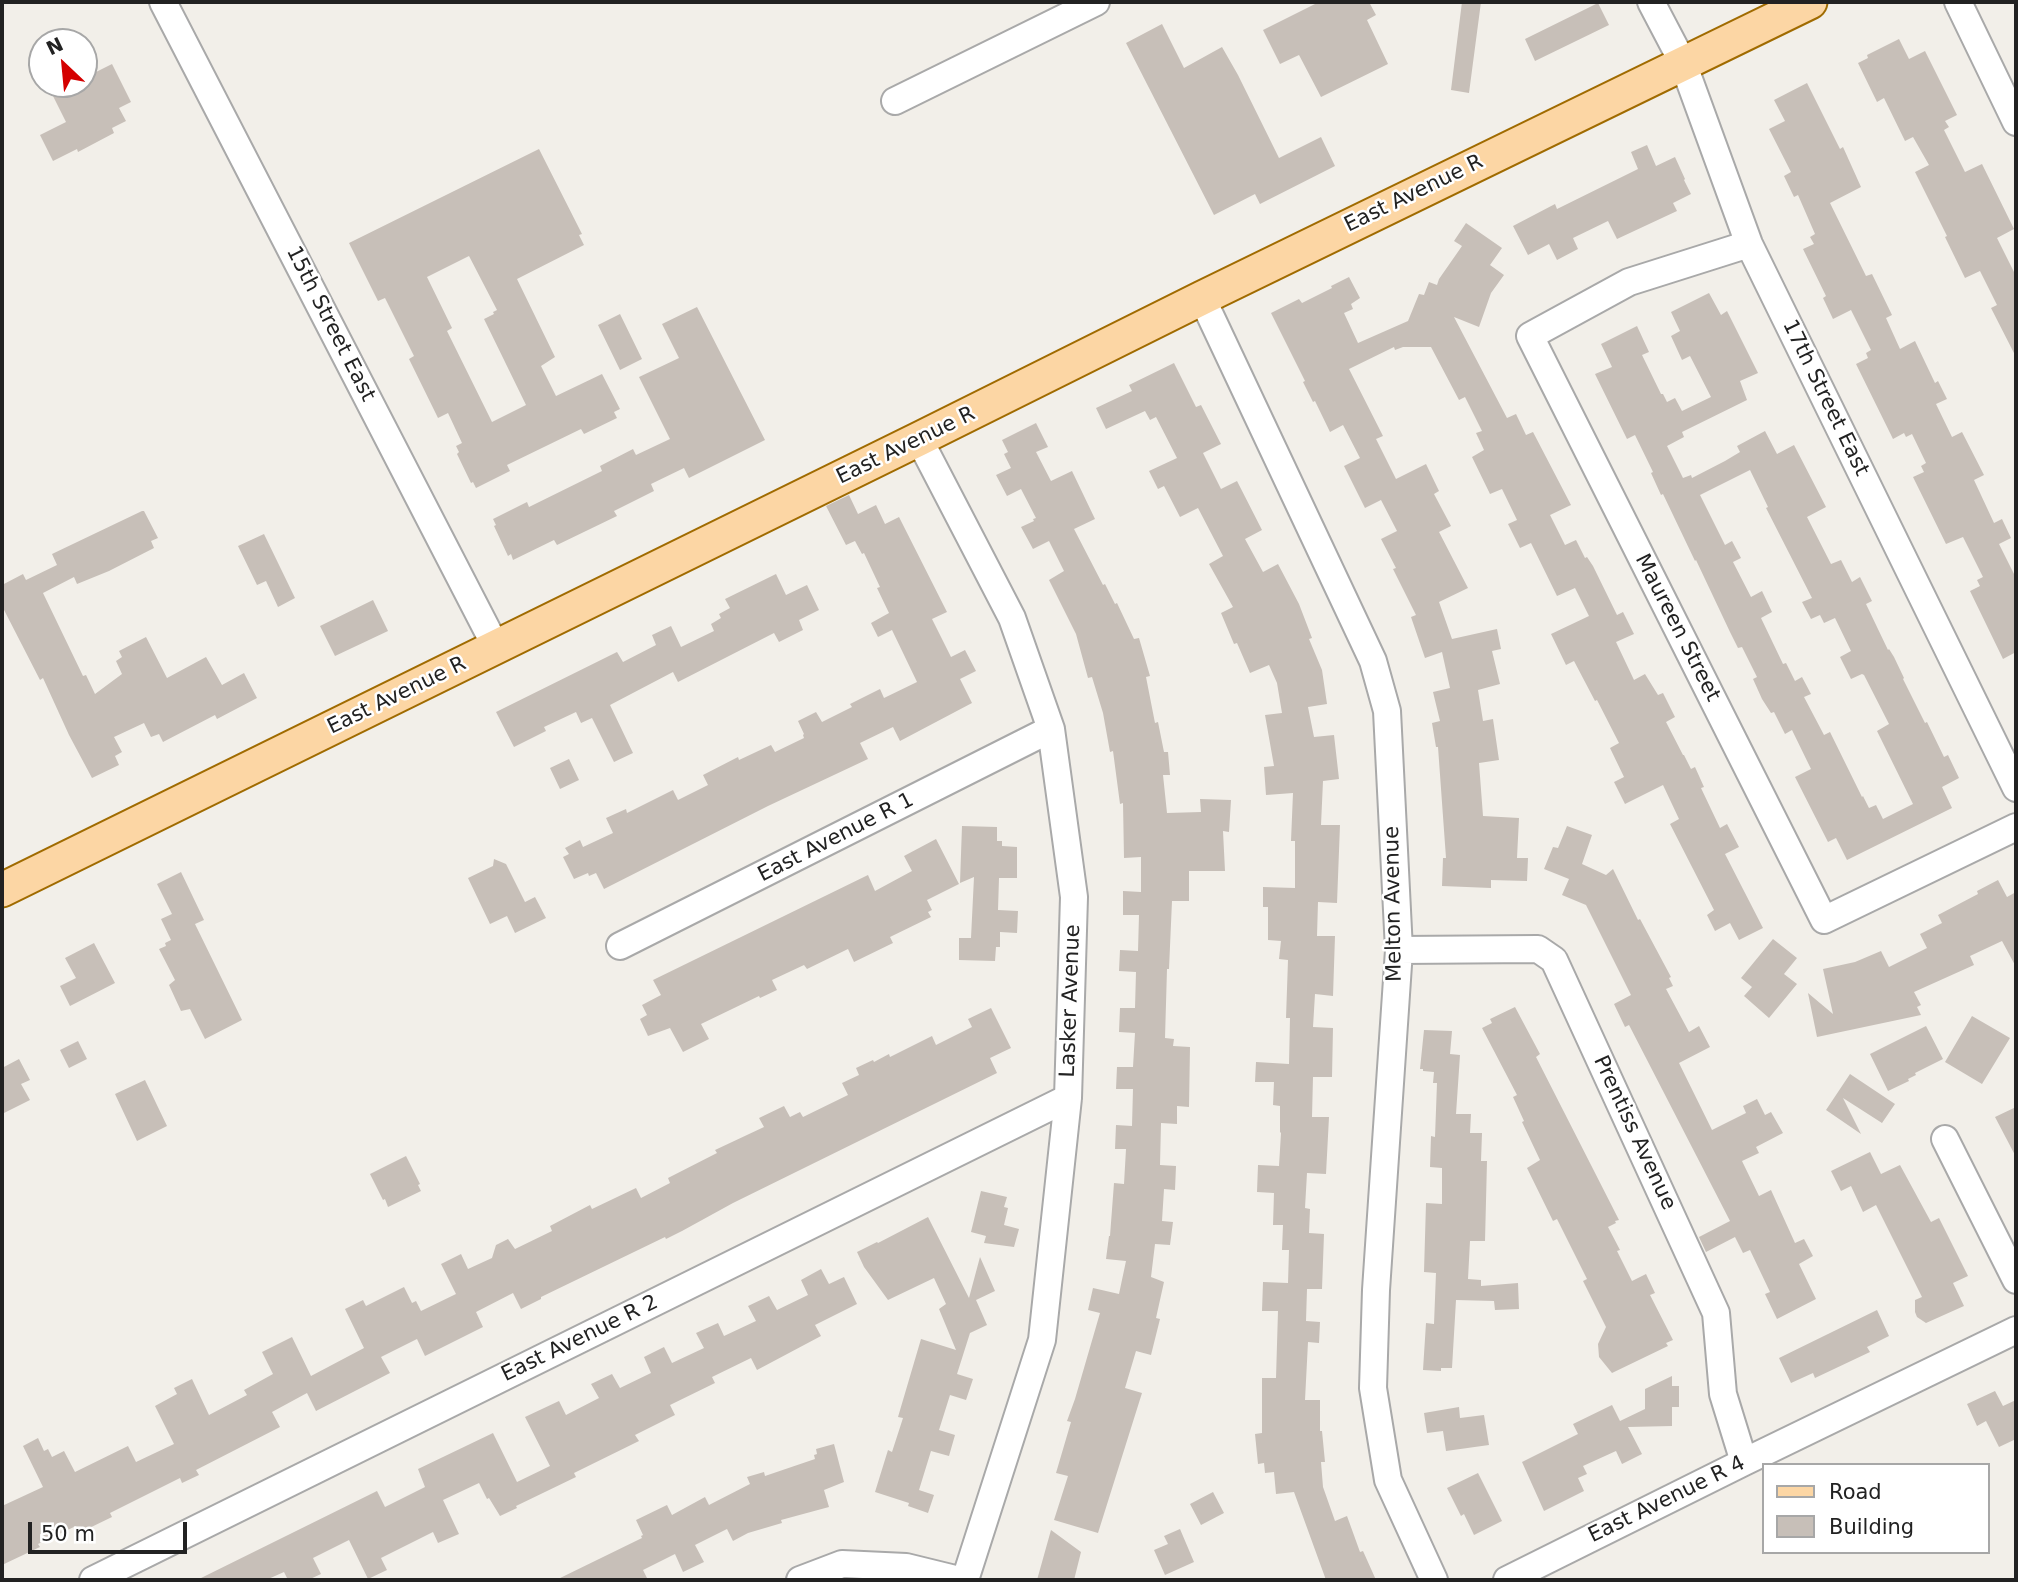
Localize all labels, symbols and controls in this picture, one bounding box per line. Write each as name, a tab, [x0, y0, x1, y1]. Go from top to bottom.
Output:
north arrow	[28, 28, 98, 98]
text: N	[43, 33, 67, 59]
street label: East Avenue R	[1340, 150, 1488, 238]
street label: 15th Street East	[280, 242, 380, 406]
street label: 17th Street East	[1776, 316, 1874, 480]
street label: East Avenue R	[832, 402, 980, 490]
street label: Maureen Street	[1629, 550, 1725, 706]
street label: East Avenue R	[323, 652, 471, 740]
street label: East Avenue R 1	[754, 788, 918, 888]
street label: Melton Avenue	[1380, 826, 1408, 982]
street label: Lasker Avenue	[1056, 924, 1086, 1078]
street label: Prentiss Avenue	[1587, 1052, 1681, 1214]
street label: East Avenue R 2	[497, 1290, 663, 1388]
street label: East Avenue R 4	[1584, 1451, 1750, 1549]
legend	[1762, 1463, 1990, 1554]
text: Road	[1829, 1480, 1882, 1504]
scale bar	[32, 1508, 191, 1552]
text: Building	[1829, 1515, 1914, 1539]
text: 50 m	[41, 1522, 95, 1546]

